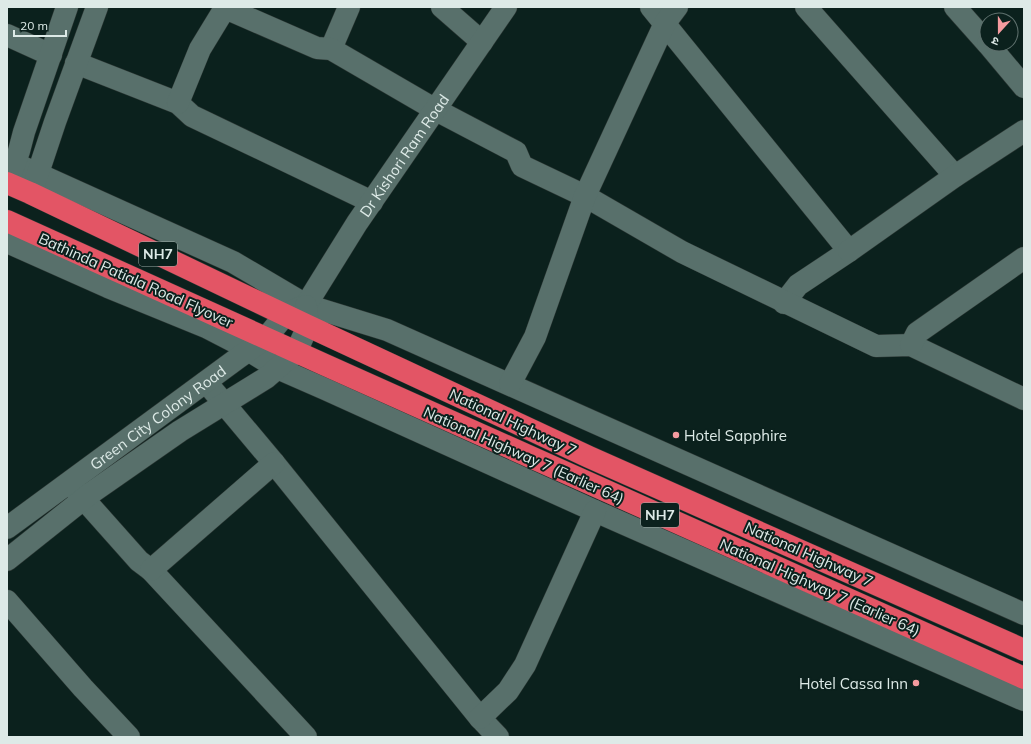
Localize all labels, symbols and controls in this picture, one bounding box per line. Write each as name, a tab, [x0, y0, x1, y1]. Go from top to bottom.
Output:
scale bar	[14, 12, 66, 38]
north arrow	[979, 12, 1019, 52]
text: 20 m	[20, 18, 48, 33]
text: उ	[989, 33, 1001, 49]
street label: Dr Kishori Ram Road	[355, 90, 453, 220]
street label: Bathinda Patiala Road Flyover	[36, 228, 237, 332]
road number: NH7	[139, 242, 177, 266]
street label: Green City Colony Road	[86, 361, 229, 474]
street label: National Highway 7	[446, 384, 580, 460]
street label: National Highway 7 (Earlier 64)	[421, 402, 627, 508]
place label: Hotel Sapphire	[684, 426, 787, 445]
marker: Hotel Sapphire	[671, 430, 681, 440]
road number: NH7	[641, 503, 679, 527]
street label: National Highway 7	[742, 517, 876, 591]
street label: National Highway 7 (Earlier 64)	[717, 534, 923, 640]
place label: Hotel Cassa Inn	[799, 674, 908, 693]
marker: Hotel Cassa Inn	[911, 678, 921, 688]

